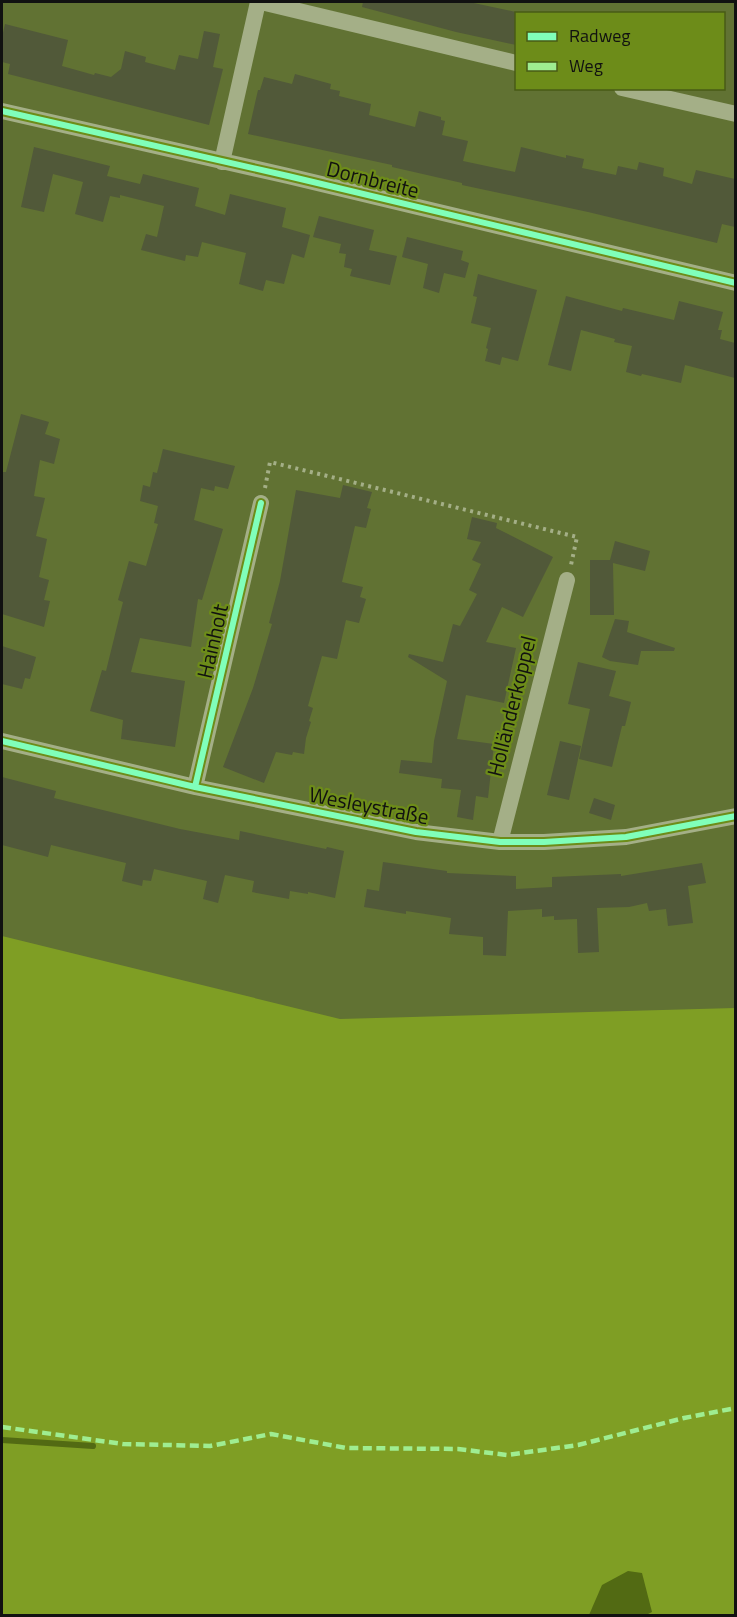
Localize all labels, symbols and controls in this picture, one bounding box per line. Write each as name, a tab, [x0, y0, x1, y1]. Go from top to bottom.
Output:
legend	[515, 12, 725, 90]
text: Radweg	[569, 22, 631, 49]
text: Weg	[569, 52, 603, 79]
street label: Dornbreite	[323, 152, 423, 206]
street label: Hainholt	[188, 600, 236, 681]
street label: Holländerkoppel	[478, 632, 544, 780]
street label: Wesleystraße	[306, 778, 432, 832]

